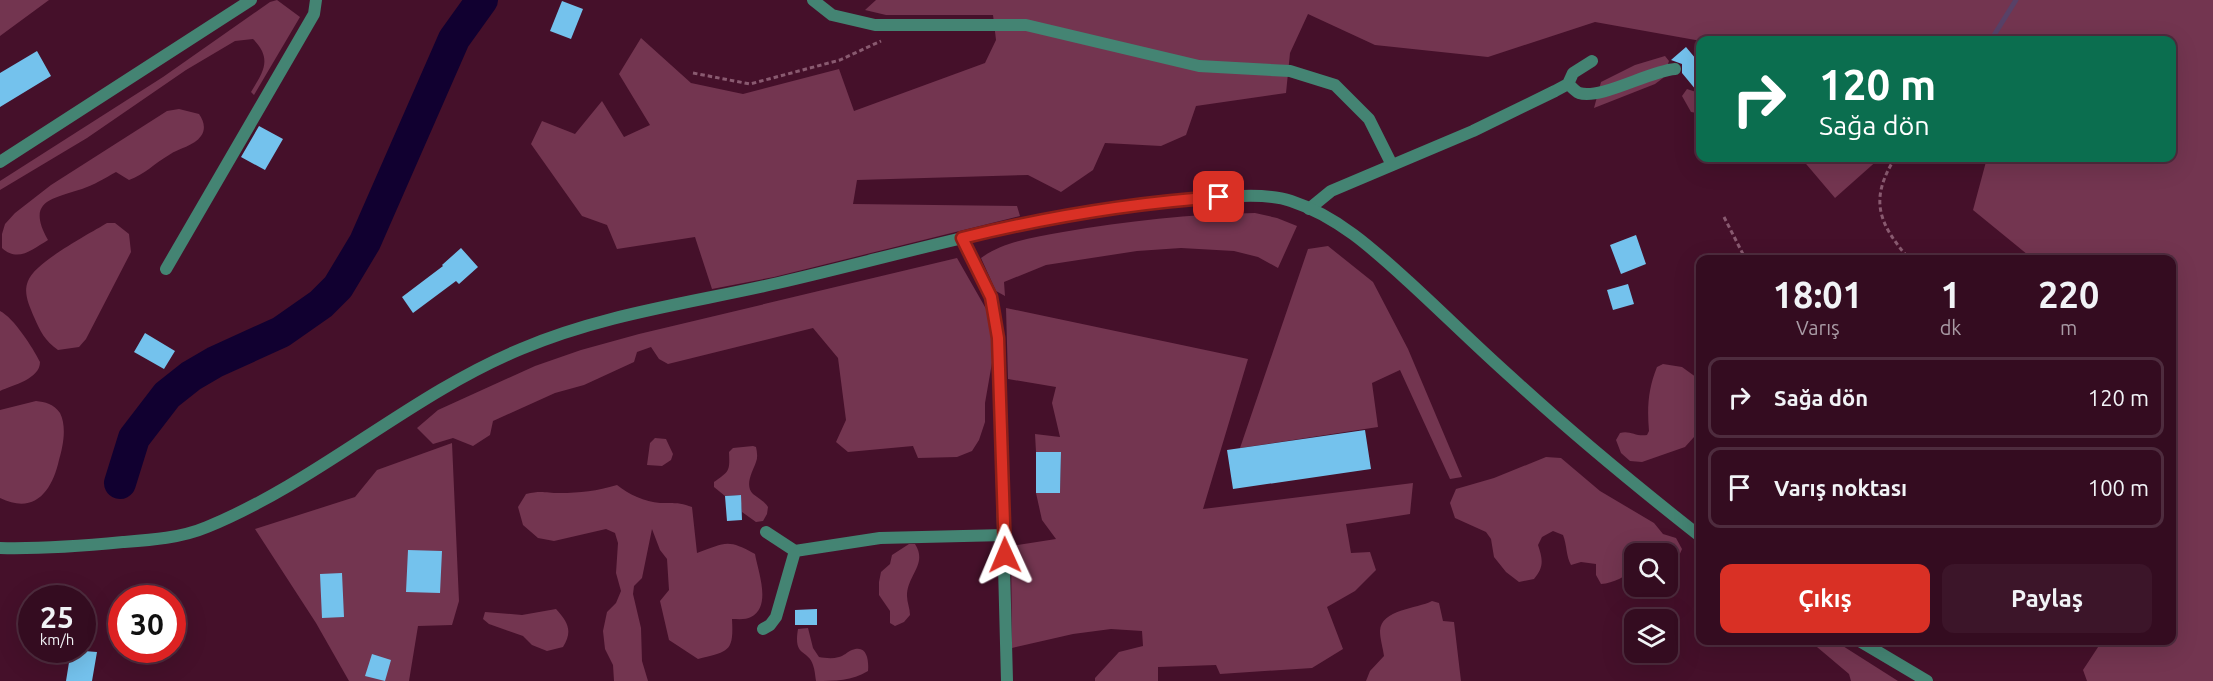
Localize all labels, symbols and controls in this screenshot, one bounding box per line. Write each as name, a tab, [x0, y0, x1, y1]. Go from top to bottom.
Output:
icon: right	[1720, 60, 1798, 138]
text: 120 m	[1819, 61, 1936, 108]
text: Sağa dön	[1819, 110, 1930, 140]
pin	[1193, 171, 1244, 222]
icon: arrive	[1202, 180, 1235, 213]
text: 18:01	[1773, 274, 1863, 315]
text: 1	[1940, 274, 1961, 315]
text: 220	[2038, 274, 2099, 315]
text: Varış	[1796, 316, 1840, 339]
text: dk	[1940, 316, 1961, 339]
text: m	[2060, 316, 2077, 339]
icon: right	[1723, 381, 1756, 414]
text: Sağa dön	[1774, 385, 1868, 410]
text: 120 m	[2088, 385, 2149, 410]
icon: arrive	[1723, 471, 1756, 504]
text: Varış noktası	[1774, 475, 1907, 500]
text: 100 m	[2088, 475, 2149, 500]
position arrow	[973, 523, 1037, 587]
map controls	[1624, 543, 1678, 663]
button: search	[1624, 543, 1678, 597]
button: Çıkış	[1720, 564, 1930, 633]
button: Paylaş	[1942, 564, 2152, 633]
speed limit sign: 30	[108, 585, 186, 663]
text: 25	[40, 600, 74, 634]
button: layers	[1624, 609, 1678, 663]
text: km/h	[40, 631, 74, 648]

